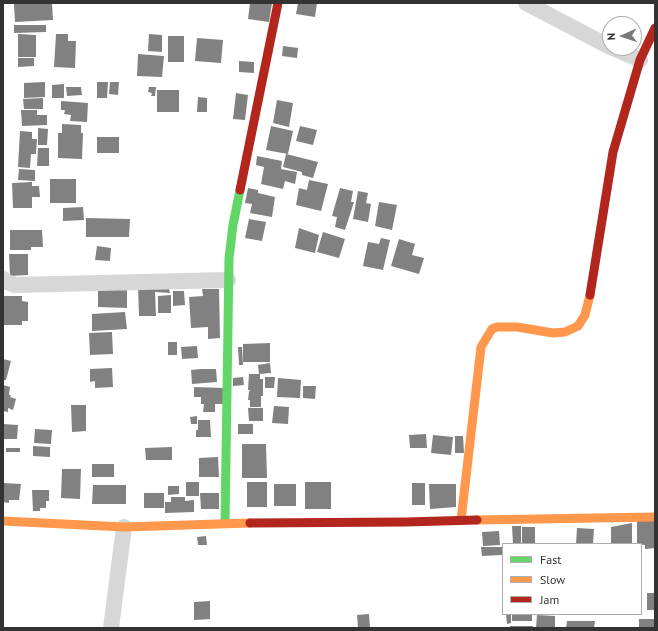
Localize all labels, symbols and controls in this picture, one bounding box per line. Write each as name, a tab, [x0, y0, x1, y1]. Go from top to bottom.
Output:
north arrow	[602, 16, 642, 56]
text: N	[604, 33, 618, 41]
legend	[502, 543, 642, 615]
text: Fast	[540, 552, 561, 567]
text: Slow	[540, 572, 565, 587]
text: Jam	[540, 592, 559, 607]

